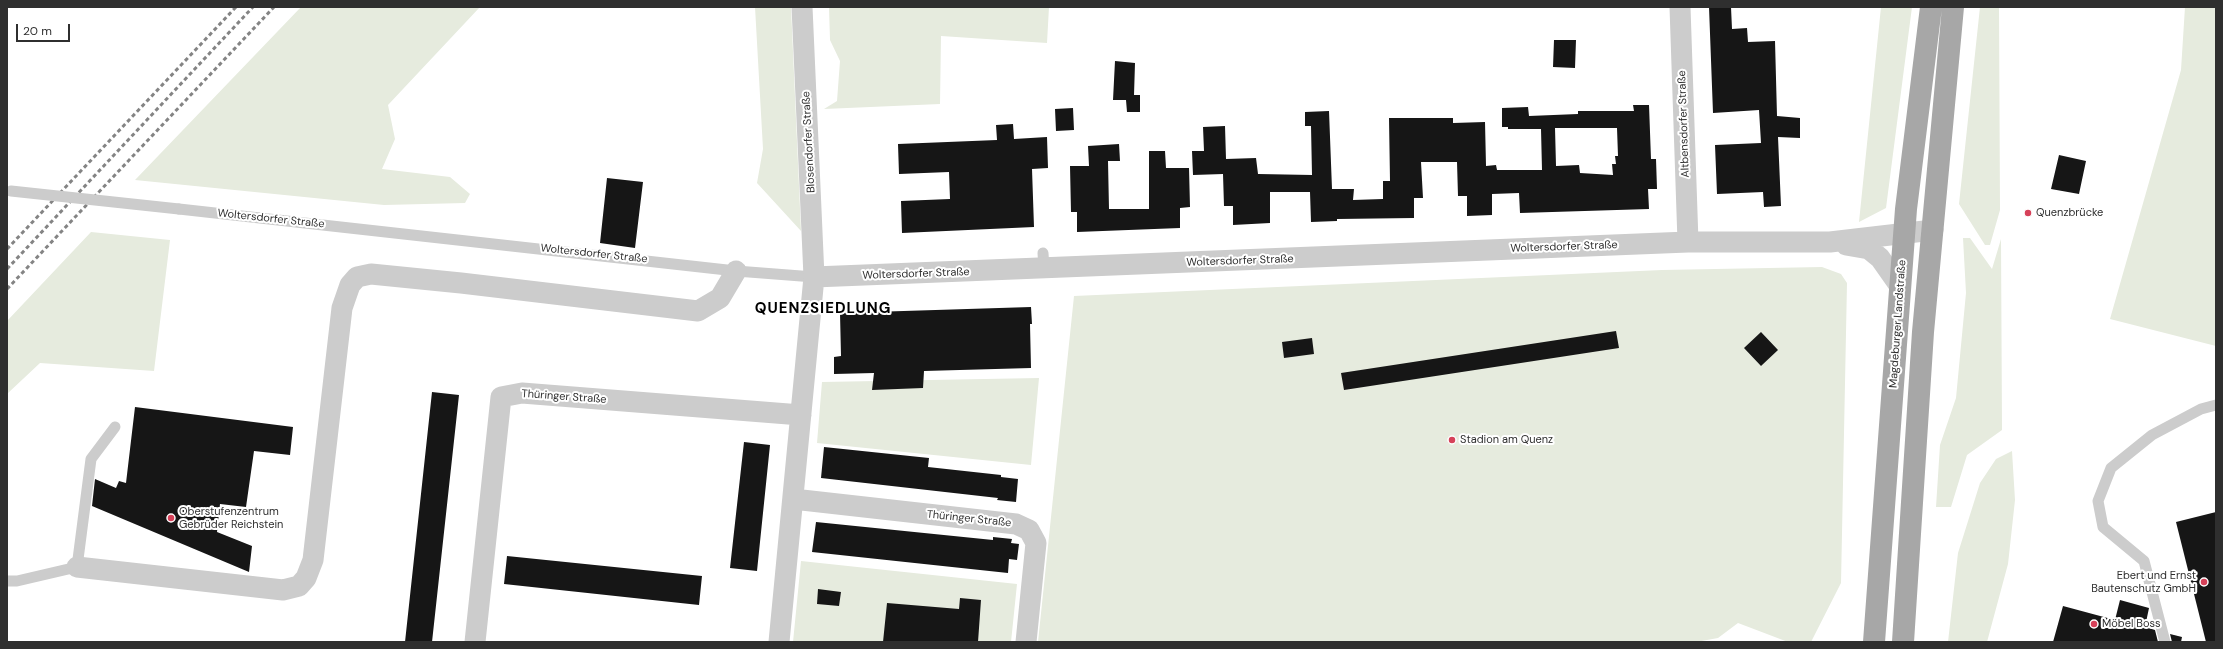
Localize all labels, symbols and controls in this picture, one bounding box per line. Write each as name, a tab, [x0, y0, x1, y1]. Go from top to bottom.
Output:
scale bar	[18, 16, 72, 42]
text: 20 m	[23, 23, 52, 39]
street label: Altbensdorfer Straße	[1676, 70, 1692, 178]
street label: Blosendorfer Straße	[800, 91, 818, 193]
place label: Quenzbrücke	[2036, 206, 2103, 220]
street label: Woltersdorfer Straße	[217, 207, 325, 231]
marker: Quenzbrücke	[2023, 208, 2033, 218]
street label: Woltersdorfer Straße	[1510, 239, 1618, 255]
street label: Woltersdorfer Straße	[540, 242, 648, 266]
street label: Woltersdorfer Straße	[1186, 253, 1294, 269]
street label: Magdeburger Landstraße	[1887, 259, 1909, 389]
street label: Woltersdorfer Straße	[862, 266, 970, 282]
district label: QUENZSIEDLUNG	[755, 300, 891, 318]
street label: Thüringer Straße	[521, 387, 607, 407]
place label: Stadion am Quenz	[1460, 433, 1553, 447]
marker: Stadion am Quenz	[1447, 435, 1457, 445]
place label: Oberstufenzentrum Gebrüder Reichstein	[179, 505, 283, 531]
street label: Thüringer Straße	[926, 508, 1012, 530]
marker: Oberstufenzentrum Gebrüder Reichstein	[166, 513, 176, 523]
place label: Ebert und Ernst Bautenschutz GmbH	[2091, 569, 2196, 595]
marker: Ebert und Ernst Bautenschutz GmbH	[2199, 577, 2209, 587]
place label: Möbel Boss	[2102, 617, 2160, 631]
marker: Möbel Boss	[2089, 619, 2099, 629]

